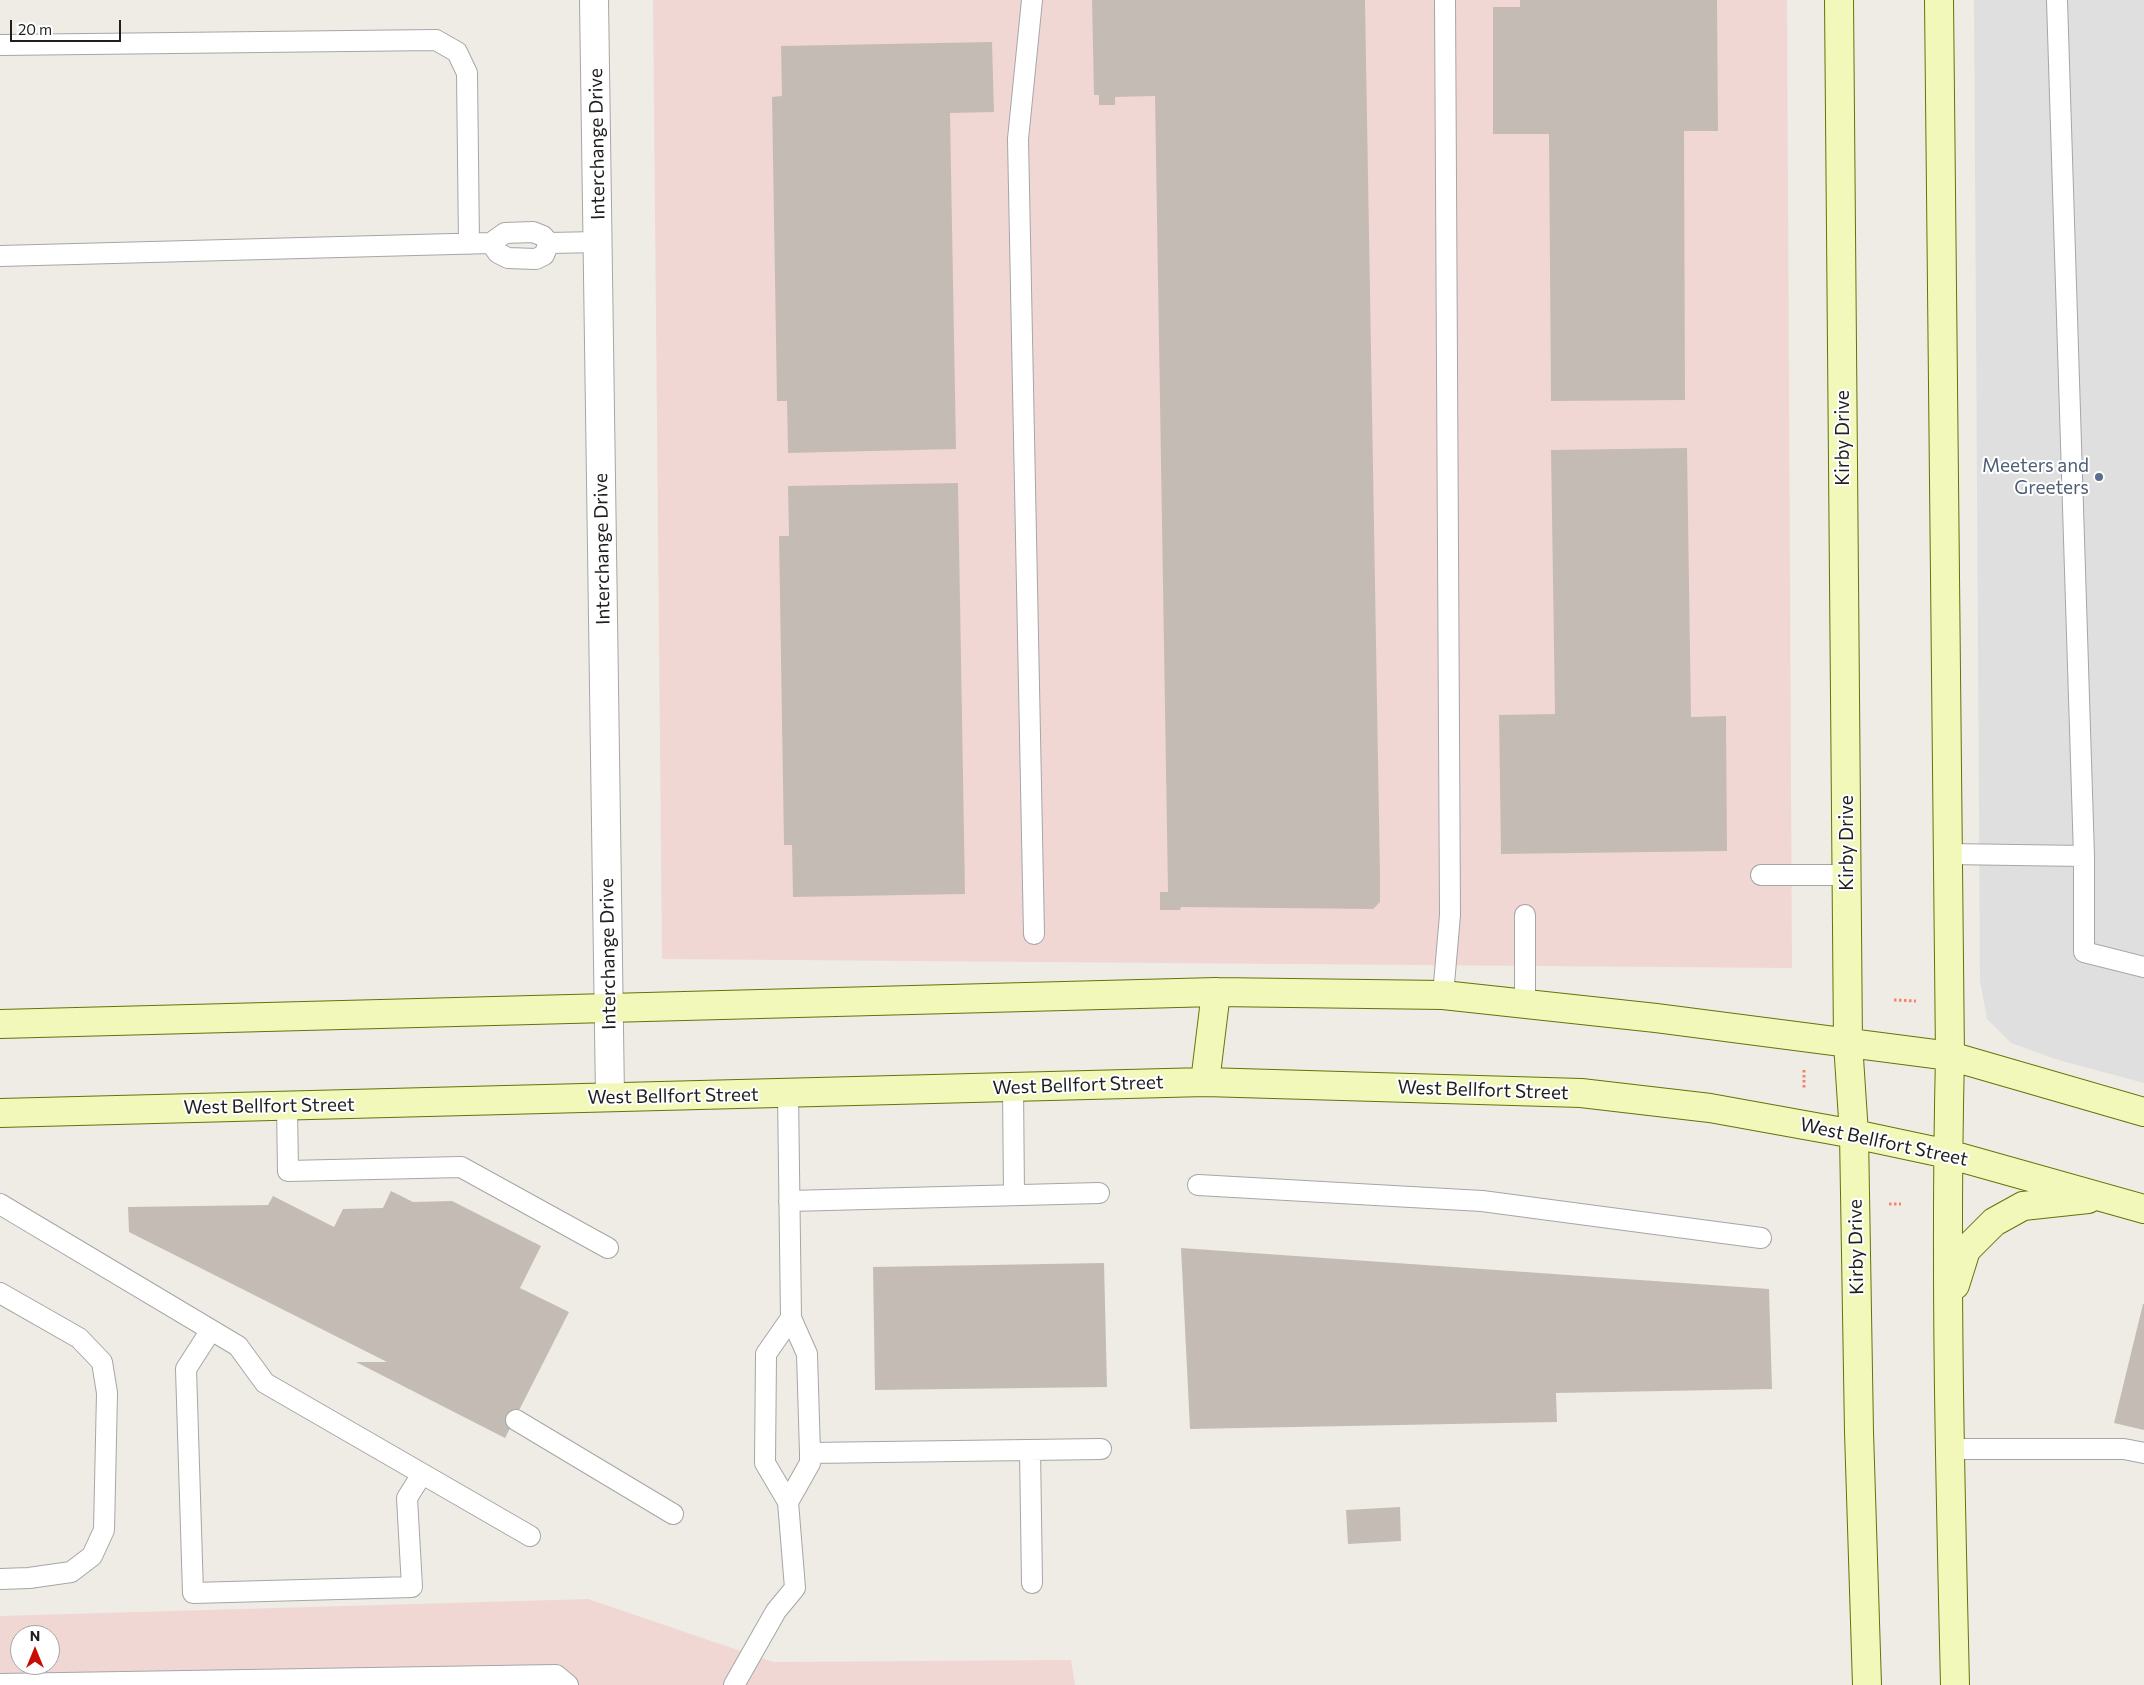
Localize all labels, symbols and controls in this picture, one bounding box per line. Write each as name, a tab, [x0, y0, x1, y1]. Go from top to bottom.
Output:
scale bar	[12, 10, 124, 42]
text: 20 m	[18, 20, 52, 38]
street label: Interchange Drive	[584, 68, 610, 220]
street label: Kirby Drive	[1832, 390, 1854, 486]
place label: Meeters and Greeters	[1982, 455, 2089, 499]
marker: Meeters and Greeters	[2093, 471, 2105, 483]
street label: Interchange Drive	[589, 473, 615, 625]
street label: Kirby Drive	[1836, 795, 1858, 891]
street label: Interchange Drive	[595, 878, 621, 1030]
street label: West Bellfort Street	[992, 1071, 1164, 1099]
street label: West Bellfort Street	[1397, 1076, 1569, 1104]
street label: West Bellfort Street	[587, 1083, 759, 1109]
street label: West Bellfort Street	[183, 1093, 355, 1119]
street label: West Bellfort Street	[1798, 1113, 1970, 1171]
street label: Kirby Drive	[1844, 1199, 1868, 1295]
north arrow	[10, 1625, 60, 1675]
text: N	[30, 1627, 40, 1644]

